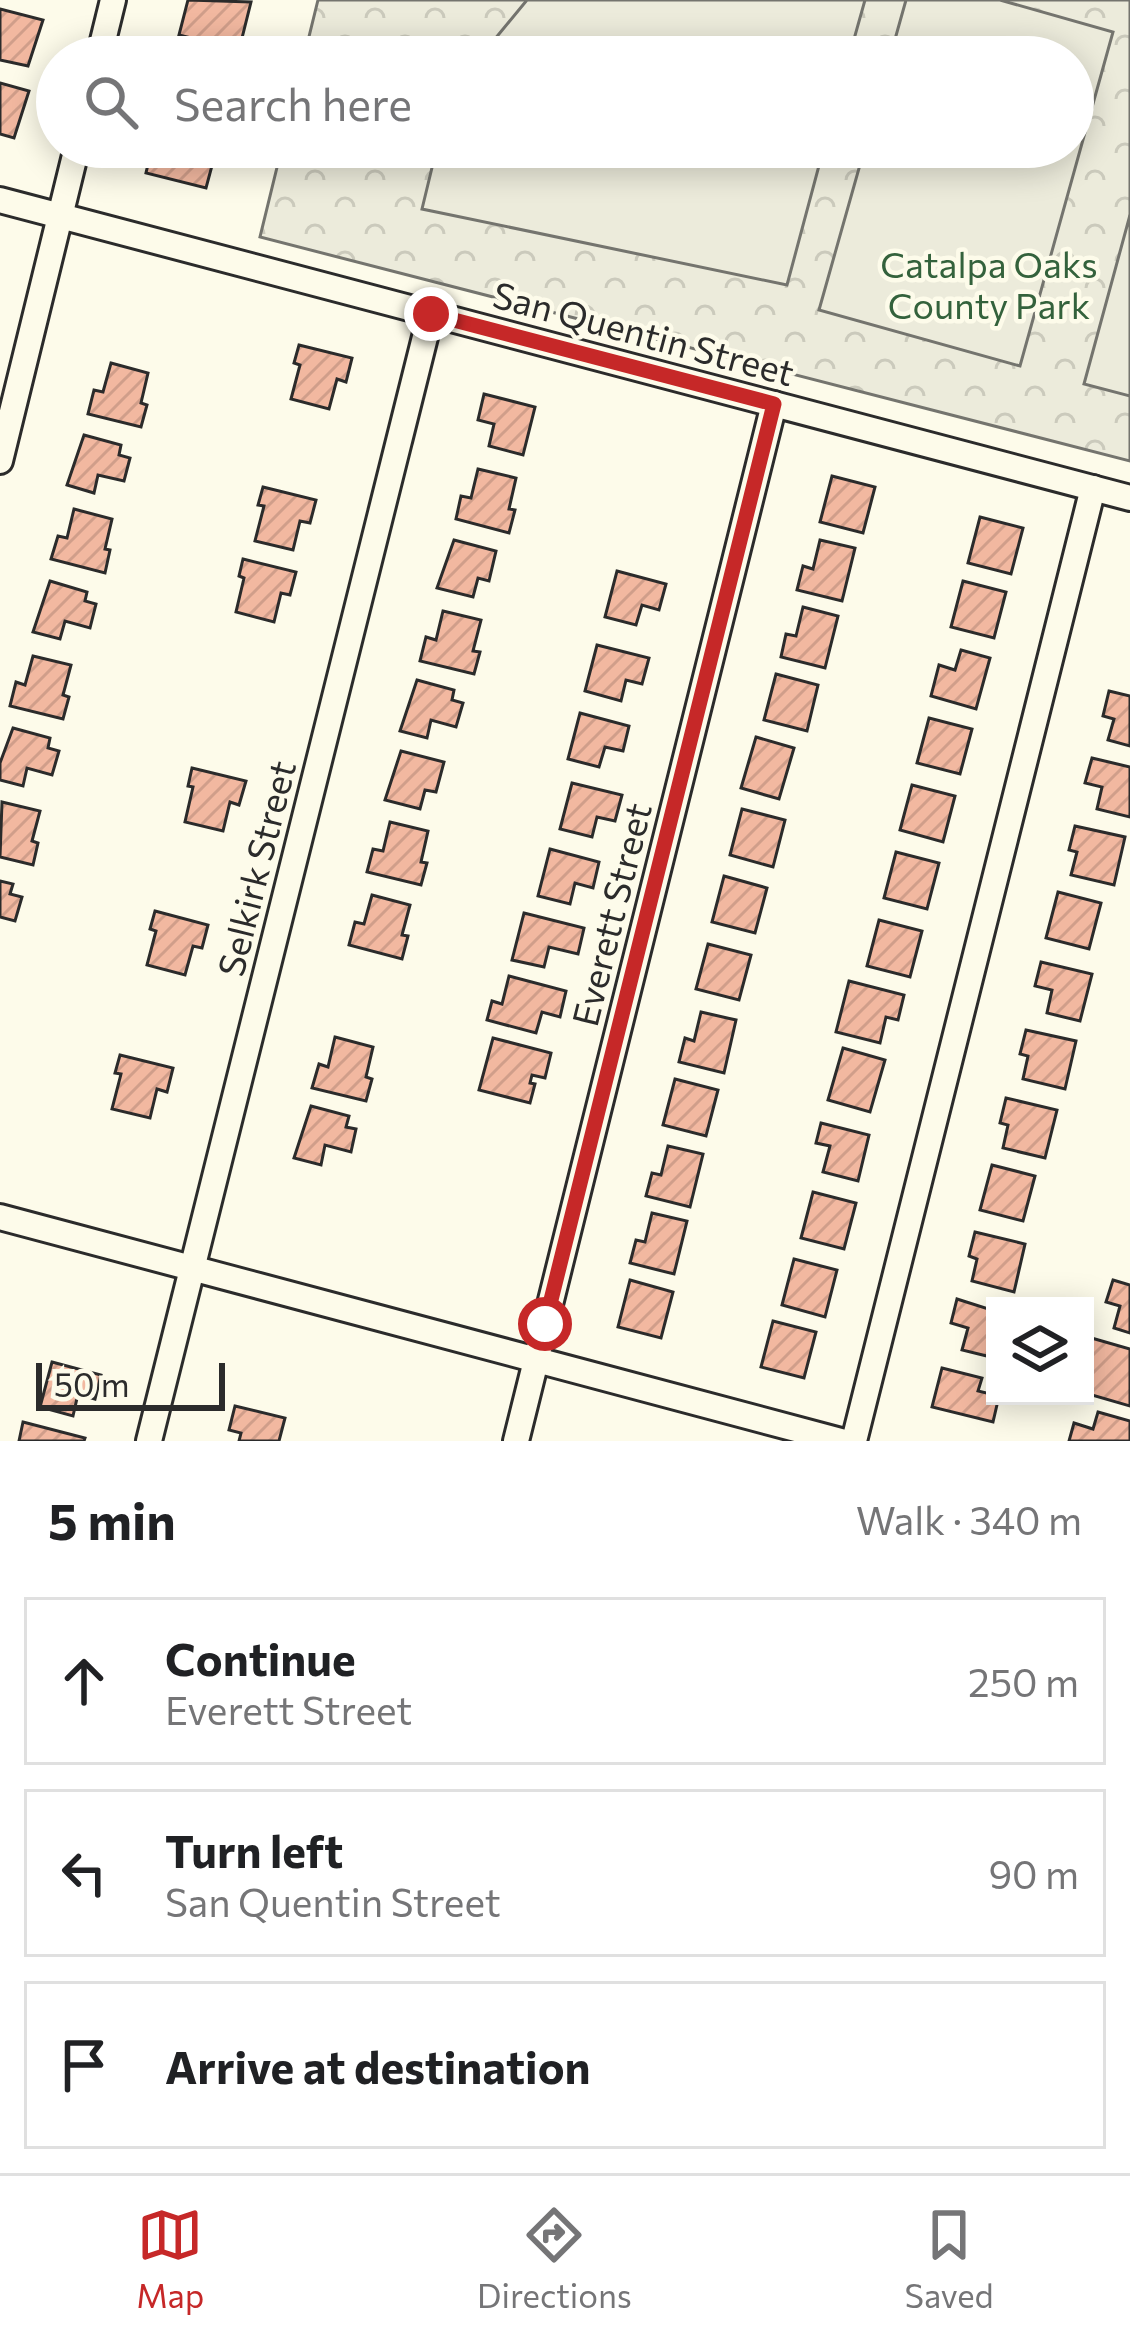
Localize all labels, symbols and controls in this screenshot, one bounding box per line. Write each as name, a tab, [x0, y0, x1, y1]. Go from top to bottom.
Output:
search box	[36, 36, 1094, 168]
icon: search	[78, 69, 144, 135]
text: Search here	[174, 75, 412, 130]
park label: Catalpa Oaks County Park	[880, 241, 1098, 326]
street label: San Quentin Street	[489, 271, 799, 393]
route end	[404, 287, 458, 341]
street label: Selkirk Street	[207, 756, 303, 980]
street label: Everett Street	[561, 798, 659, 1030]
route start	[518, 1297, 572, 1351]
map controls	[986, 1297, 1094, 1405]
button: layers	[986, 1297, 1094, 1405]
scale bar	[36, 1357, 225, 1410]
text: 50 m	[54, 1363, 130, 1404]
text: 5 min	[48, 1488, 176, 1551]
text: Walk · 340 m	[856, 1495, 1082, 1543]
text: Continue	[165, 1630, 356, 1685]
icon: ahead	[51, 1648, 117, 1714]
text: 250 m	[968, 1657, 1079, 1705]
text: Everett Street	[165, 1685, 412, 1733]
text: Turn left	[165, 1822, 343, 1877]
icon: left	[51, 1840, 117, 1906]
text: 90 m	[988, 1849, 1079, 1897]
text: San Quentin Street	[165, 1877, 501, 1925]
icon: arrive	[51, 2032, 117, 2098]
text: Arrive at destination	[165, 2038, 591, 2093]
tab: Map	[136, 2202, 204, 2315]
tab: Directions	[477, 2202, 632, 2315]
tab: Saved	[905, 2202, 994, 2315]

